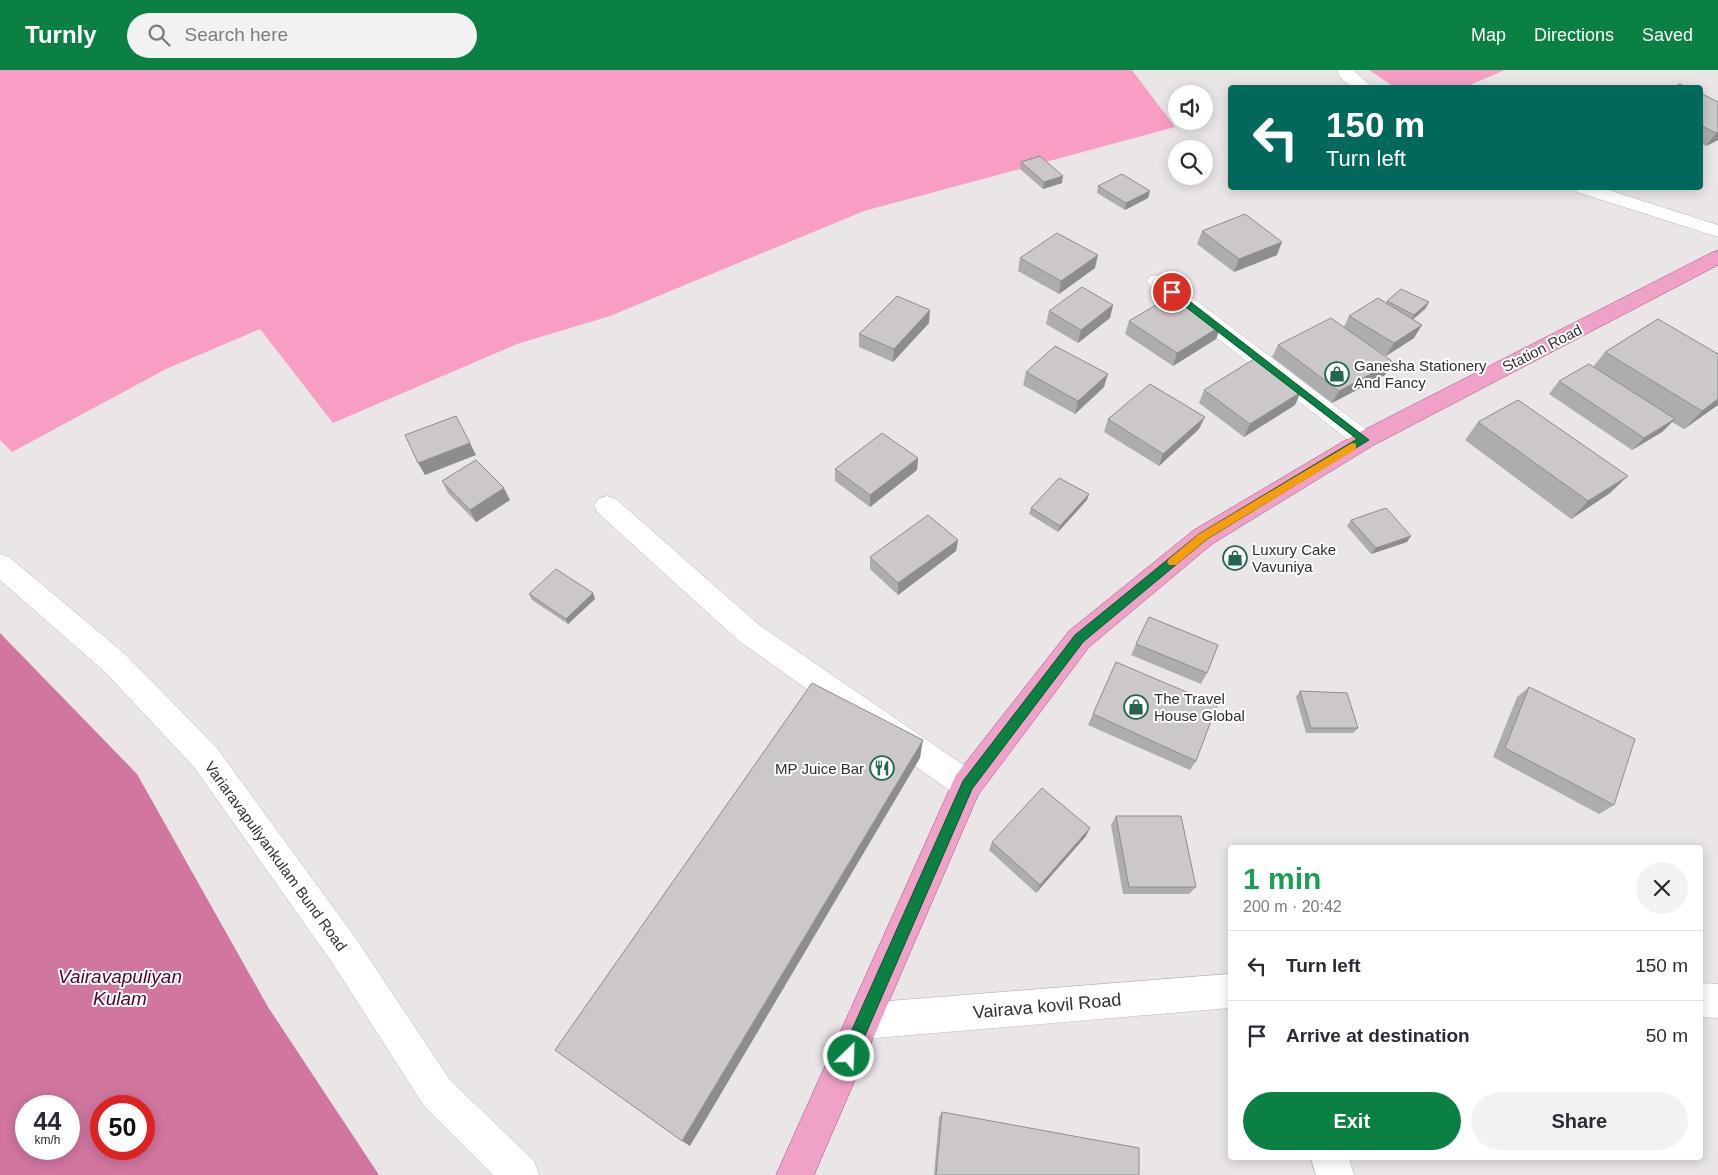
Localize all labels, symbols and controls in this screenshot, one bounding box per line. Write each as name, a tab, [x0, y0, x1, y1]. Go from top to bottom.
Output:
search box	[127, 13, 477, 58]
text: Turnly	[25, 21, 97, 48]
icon: search	[145, 21, 173, 49]
text: Search here	[185, 24, 288, 45]
text: Map	[1471, 25, 1506, 45]
text: Directions	[1534, 25, 1614, 45]
text: Saved	[1642, 25, 1693, 45]
map controls	[1168, 85, 1213, 185]
button: sound	[1168, 85, 1213, 130]
icon: left	[1243, 105, 1308, 170]
text: 150 m	[1326, 105, 1425, 144]
button: search	[1168, 140, 1213, 185]
text: Turn left	[1326, 146, 1406, 171]
pin	[1151, 271, 1193, 313]
icon: arrive	[1158, 278, 1186, 306]
street label: Station Road	[1500, 321, 1584, 375]
place label: Ganesha Stationery And Fancy	[1354, 357, 1487, 391]
shop icon: Ganesha Stationery And Fancy	[1324, 361, 1350, 387]
place label: Luxury Cake Vavuniya	[1252, 541, 1336, 575]
shop icon: Luxury Cake Vavuniya	[1222, 545, 1248, 571]
place label: The Travel House Global	[1154, 690, 1245, 724]
shop icon: The Travel House Global	[1123, 694, 1149, 720]
restaurant icon: MP Juice Bar	[869, 755, 895, 781]
street label: Variaravapuliyankulam Bund Road	[202, 758, 350, 954]
place label: MP Juice Bar	[775, 760, 864, 777]
text: 1 min	[1243, 862, 1321, 895]
button: close	[1636, 862, 1688, 914]
text: 200 m · 20:42	[1243, 898, 1342, 915]
icon: left	[1243, 952, 1271, 980]
text: Turn left	[1286, 955, 1361, 976]
text: 150 m	[1635, 955, 1688, 976]
water label: Vairavapuliyan Kulam	[58, 966, 182, 1009]
street label: Vairava kovil Road	[972, 990, 1122, 1022]
icon: arrive	[1243, 1022, 1271, 1050]
text: Arrive at destination	[1286, 1025, 1470, 1046]
text: 50 m	[1646, 1025, 1688, 1046]
position arrow	[822, 1029, 874, 1081]
button: Exit	[1243, 1092, 1461, 1150]
button: Share	[1471, 1092, 1688, 1150]
speed limit sign: 50	[90, 1095, 155, 1160]
text: 44	[34, 1107, 61, 1135]
text: km/h	[34, 1133, 61, 1147]

